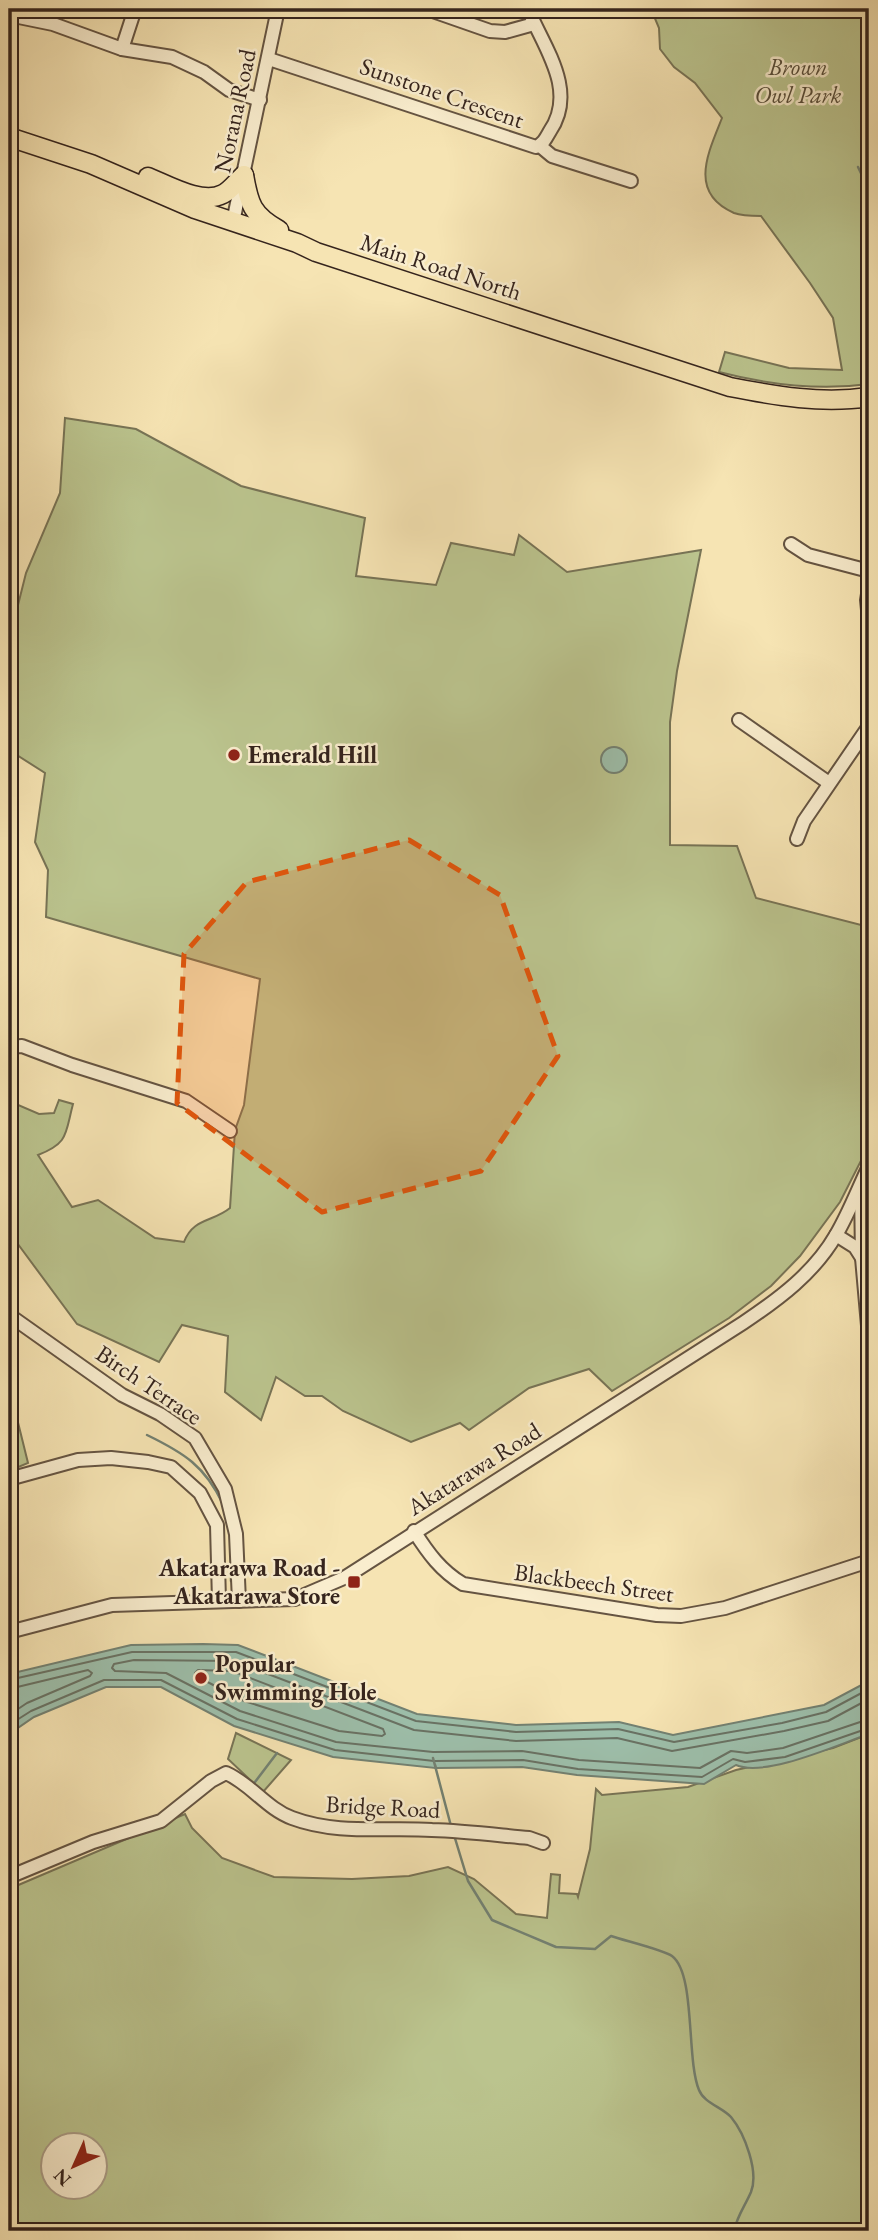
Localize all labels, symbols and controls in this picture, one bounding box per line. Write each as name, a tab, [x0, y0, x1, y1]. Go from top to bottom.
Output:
street label: Norana Road	[206, 45, 263, 176]
street label: Sunstone Crescent	[356, 50, 529, 135]
park label: Brown Owl Park	[754, 51, 842, 110]
street label: Main Road North	[357, 226, 526, 307]
place label: Emerald Hill	[248, 739, 377, 770]
marker: Emerald Hill	[226, 747, 242, 763]
street label: Birch Terrace	[90, 1338, 209, 1432]
street label: Akatarawa Road	[400, 1415, 547, 1523]
place label: Akatarawa Road - Akatarawa Store	[158, 1552, 340, 1611]
street label: Blackbeech Street	[512, 1556, 676, 1609]
marker: Akatarawa Road - Akatarawa Store	[346, 1574, 362, 1590]
place label: Popular Swimming Hole	[215, 1648, 376, 1708]
marker: Popular Swimming Hole	[193, 1670, 209, 1686]
street label: Bridge Road	[325, 1788, 442, 1825]
north arrow	[38, 2132, 108, 2202]
text: N	[48, 2163, 77, 2192]

